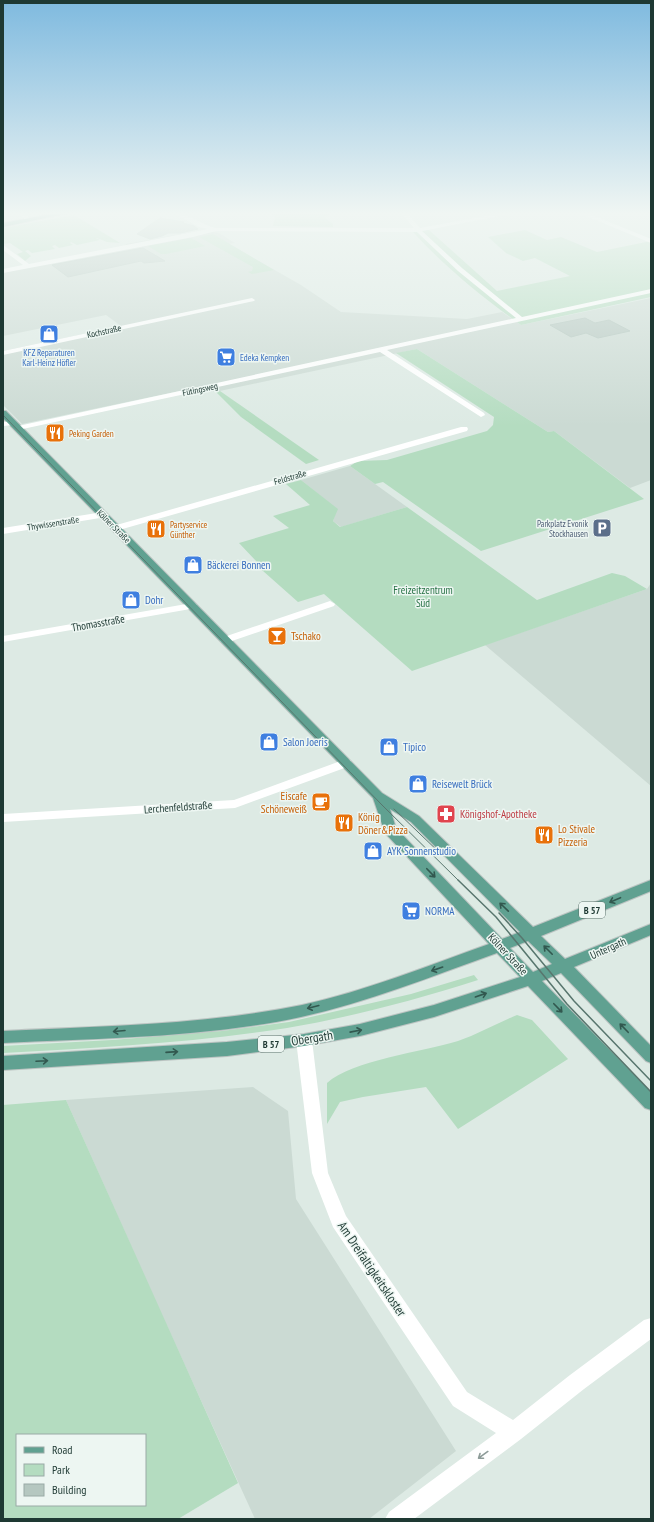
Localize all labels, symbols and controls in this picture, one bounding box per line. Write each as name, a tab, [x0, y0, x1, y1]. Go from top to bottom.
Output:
street label: Kochstraße	[86, 322, 122, 340]
shop icon: KFZ Reparaturen Karl-Heinz Höfler	[38, 323, 60, 345]
supermarket icon: Edeka Kempken	[215, 346, 237, 368]
place label: KFZ Reparaturen Karl-Heinz Höfler	[22, 347, 76, 368]
place label: Edeka Kempken	[240, 352, 289, 363]
street label: Fütingsweg	[181, 380, 219, 398]
restaurant icon: Peking Garden	[44, 422, 66, 444]
place label: Peking Garden	[69, 428, 114, 439]
street label: Feldstraße	[273, 467, 308, 487]
street label: Kölner Straße	[95, 507, 133, 545]
street label: Thywissenstraße	[26, 513, 80, 533]
parking icon: Parkplatz Evonik Stockhausen	[591, 517, 613, 539]
restaurant icon: Partyservice Günther	[145, 518, 167, 540]
place label: Parkplatz Evonik Stockhausen	[537, 518, 589, 539]
place label: Partyservice Günther	[170, 519, 208, 540]
shop icon: Bäckerei Bonnen	[182, 554, 204, 576]
place label: Bäckerei Bonnen	[207, 558, 271, 572]
park label: Freizeitzentrum Süd	[393, 583, 453, 610]
shop icon: Dohr	[120, 589, 142, 611]
place label: Dohr	[145, 593, 163, 607]
street label: Thomasstraße	[70, 611, 126, 635]
bar icon: Tschako	[266, 625, 288, 647]
place label: Tschako	[291, 629, 321, 643]
shop icon: Salon Joeris	[258, 731, 280, 753]
place label: Salon Joeris	[283, 735, 328, 749]
shop icon: Tipico	[378, 736, 400, 758]
place label: Tipico	[403, 740, 426, 754]
shop icon: Reisewelt Brück	[407, 773, 429, 795]
place label: Reisewelt Brück	[432, 777, 493, 791]
place label: Eiscafe Schöneweiß	[261, 789, 307, 816]
cafe icon: Eiscafe Schöneweiß	[310, 791, 332, 813]
street label: Lerchenfeldstraße	[143, 798, 213, 816]
pharmacy icon: Königshof-Apotheke	[435, 803, 457, 825]
place label: Königshof-Apotheke	[460, 807, 537, 821]
place label: König Döner&Pizza	[358, 810, 408, 837]
restaurant icon: König Döner&Pizza	[333, 812, 355, 834]
place label: Lo Stivale Pizzeria	[558, 822, 596, 849]
restaurant icon: Lo Stivale Pizzeria	[533, 824, 555, 846]
shop icon: AYK Sonnenstudio	[362, 840, 384, 862]
place label: AYK Sonnenstudio	[387, 844, 456, 858]
one-way arrow	[426, 868, 436, 878]
one-way arrow	[610, 897, 622, 905]
supermarket icon: NORMA	[400, 900, 422, 922]
one-way arrow	[499, 902, 509, 912]
road number: B 57	[579, 902, 605, 918]
place label: NORMA	[425, 904, 455, 918]
street label: Kölner Straße	[485, 930, 531, 978]
street label: Untergath	[588, 934, 628, 962]
one-way arrow	[543, 946, 553, 955]
one-way arrow	[432, 965, 444, 973]
one-way arrow	[474, 991, 487, 998]
one-way arrow	[553, 1003, 563, 1013]
one-way arrow	[307, 1004, 320, 1011]
one-way arrow	[619, 1023, 629, 1033]
street label: Obergath	[290, 1026, 334, 1050]
one-way arrow	[349, 1026, 362, 1034]
one-way arrow	[113, 1027, 126, 1034]
road number: B 57	[258, 1036, 284, 1052]
one-way arrow	[165, 1049, 178, 1056]
one-way arrow	[35, 1057, 48, 1064]
street label: Am Dreifaltigkeitskloster	[334, 1218, 410, 1320]
legend	[16, 1434, 146, 1506]
text: Road	[52, 1442, 72, 1457]
one-way arrow	[477, 1451, 488, 1459]
text: Park	[52, 1462, 70, 1477]
text: Building	[52, 1482, 87, 1497]

